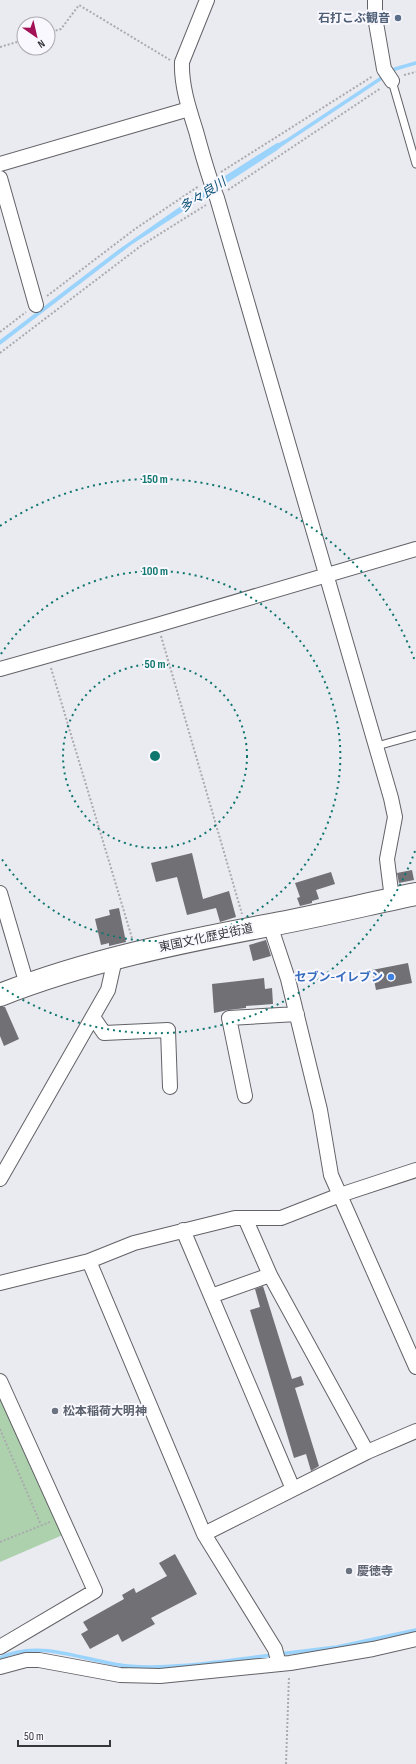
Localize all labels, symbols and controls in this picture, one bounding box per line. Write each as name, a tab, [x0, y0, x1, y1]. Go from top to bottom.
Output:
place label: 石打こぶ観音	[318, 11, 390, 26]
marker: 石打こぶ観音	[393, 13, 403, 23]
north arrow	[16, 16, 56, 56]
text: N	[35, 37, 47, 51]
water label: 多々良川	[177, 173, 231, 216]
text: 150 m	[142, 472, 168, 487]
text: 100 m	[142, 564, 168, 579]
text: 50 m	[145, 657, 165, 672]
centre of rings	[148, 749, 162, 763]
street label: 東国文化歴史街道	[157, 921, 255, 955]
place label: セブン-イレブン	[294, 970, 383, 985]
marker: セブン-イレブン	[386, 972, 396, 982]
place label: 松本稲荷大明神	[63, 1404, 147, 1419]
marker: 松本稲荷大明神	[50, 1406, 60, 1416]
place label: 慶徳寺	[357, 1564, 393, 1579]
marker: 慶徳寺	[344, 1566, 354, 1576]
scale bar	[18, 1722, 110, 1748]
text: 50 m	[24, 1729, 44, 1744]

